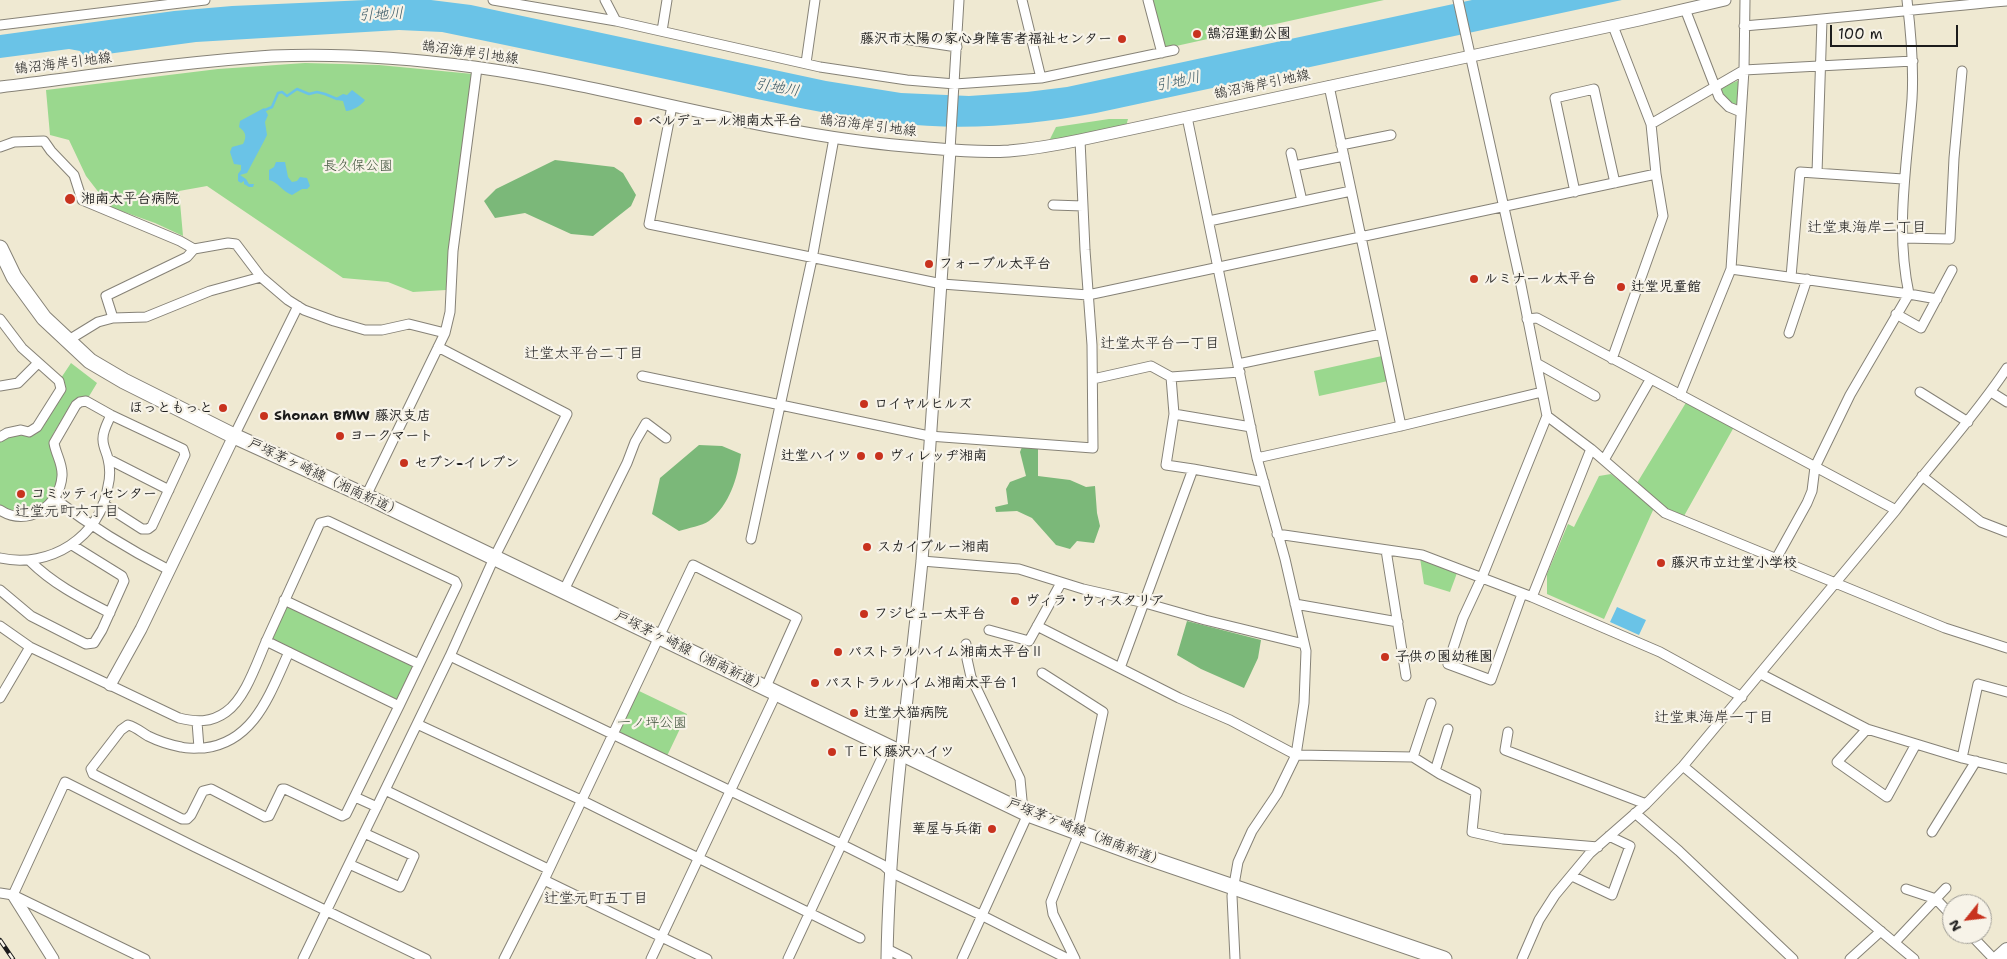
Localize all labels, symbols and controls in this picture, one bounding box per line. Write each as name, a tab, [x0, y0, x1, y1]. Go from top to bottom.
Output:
water label: 引地川	[358, 5, 404, 25]
scale bar	[1832, 15, 1960, 47]
text: 100 m	[1838, 24, 1883, 44]
place label: 鵠沼運動公園	[1207, 26, 1291, 42]
marker: 鵠沼運動公園	[1191, 28, 1203, 40]
place label: 藤沢市太陽の家心身障害者福祉センター	[860, 31, 1112, 47]
marker: 藤沢市太陽の家心身障害者福祉センター	[1116, 33, 1128, 45]
street label: 鵠沼海岸引地線	[420, 38, 520, 68]
street label: 鵠沼海岸引地線	[13, 50, 113, 78]
street label: 鵠沼海岸引地線	[1212, 67, 1312, 103]
water label: 引地川	[1154, 69, 1202, 95]
water label: 引地川	[753, 75, 801, 101]
street label: 鵠沼海岸引地線	[818, 112, 918, 140]
place label: ベルデュール湘南太平台	[648, 113, 802, 129]
marker: ベルデュール湘南太平台	[632, 115, 644, 127]
park label: 長久保公園	[323, 158, 393, 174]
place label: 湘南太平台病院	[81, 191, 179, 207]
marker: 湘南太平台病院	[63, 192, 77, 206]
district label: 辻堂東海岸二丁目	[1807, 219, 1927, 237]
place label: フォーブル太平台	[939, 256, 1051, 272]
marker: フォーブル太平台	[923, 258, 935, 270]
place label: ルミナール太平台	[1484, 271, 1596, 287]
marker: ルミナール太平台	[1468, 273, 1480, 285]
place label: 辻堂児童館	[1631, 279, 1701, 295]
marker: 辻堂児童館	[1615, 281, 1627, 293]
district label: 辻堂太平台一丁目	[1100, 335, 1220, 353]
district label: 辻堂太平台二丁目	[524, 345, 644, 363]
place label: ロイヤルヒルズ	[874, 396, 972, 412]
marker: ロイヤルヒルズ	[858, 398, 870, 410]
place label: ほっともっと	[129, 400, 213, 416]
marker: ほっともっと	[217, 402, 229, 414]
place label: Shonan BMW 藤沢支店	[274, 408, 431, 424]
marker: Shonan BMW 藤沢支店	[258, 410, 270, 422]
place label: ヨークマート	[350, 428, 433, 444]
marker: ヨークマート	[334, 430, 346, 442]
street label: 戸塚茅ヶ崎線（湘南新道）	[245, 435, 405, 521]
place label: 辻堂ハイツ	[781, 448, 851, 464]
place label: ヴィレッヂ湘南	[889, 448, 987, 464]
marker: 辻堂ハイツ	[855, 450, 867, 462]
marker: ヴィレッヂ湘南	[873, 450, 885, 462]
place label: セブン-イレブン	[414, 455, 519, 471]
marker: セブン-イレブン	[398, 457, 410, 469]
place label: コミッティセンター	[31, 486, 157, 502]
marker: コミッティセンター	[15, 488, 27, 500]
district label: 辻堂元町六丁目	[15, 503, 119, 521]
place label: スカイブルー湘南	[877, 539, 990, 555]
marker: スカイブルー湘南	[861, 541, 873, 553]
place label: 藤沢市立辻堂小学校	[1671, 555, 1797, 571]
marker: 藤沢市立辻堂小学校	[1655, 557, 1667, 569]
place label: ヴィラ・ウィスタリア	[1025, 593, 1165, 609]
marker: ヴィラ・ウィスタリア	[1009, 595, 1021, 607]
place label: フジビュー太平台	[874, 606, 986, 622]
street label: 戸塚茅ヶ崎線（湘南新道）	[612, 608, 770, 696]
marker: フジビュー太平台	[858, 608, 870, 620]
place label: パストラルハイム湘南太平台Ⅱ	[848, 644, 1044, 660]
marker: パストラルハイム湘南太平台Ⅱ	[832, 646, 844, 658]
place label: 子供の園幼稚園	[1395, 649, 1493, 665]
marker: 子供の園幼稚園	[1379, 651, 1391, 663]
place label: パストラルハイム湘南太平台１	[825, 675, 1021, 691]
marker: パストラルハイム湘南太平台１	[809, 677, 821, 689]
place label: 辻堂犬猫病院	[864, 705, 948, 721]
marker: 辻堂犬猫病院	[848, 707, 860, 719]
district label: 辻堂東海岸一丁目	[1654, 709, 1774, 727]
park label: 一ノ坪公園	[617, 715, 687, 731]
place label: ＴＥＫ藤沢ハイツ	[842, 744, 954, 760]
marker: ＴＥＫ藤沢ハイツ	[826, 746, 838, 758]
street label: 戸塚茅ヶ崎線（湘南新道）	[1005, 795, 1167, 871]
place label: 華屋与兵衛	[912, 821, 982, 837]
marker: 華屋与兵衛	[986, 823, 998, 835]
district label: 辻堂元町五丁目	[544, 890, 648, 908]
north arrow	[1942, 894, 1992, 944]
text: N	[1944, 917, 1965, 935]

